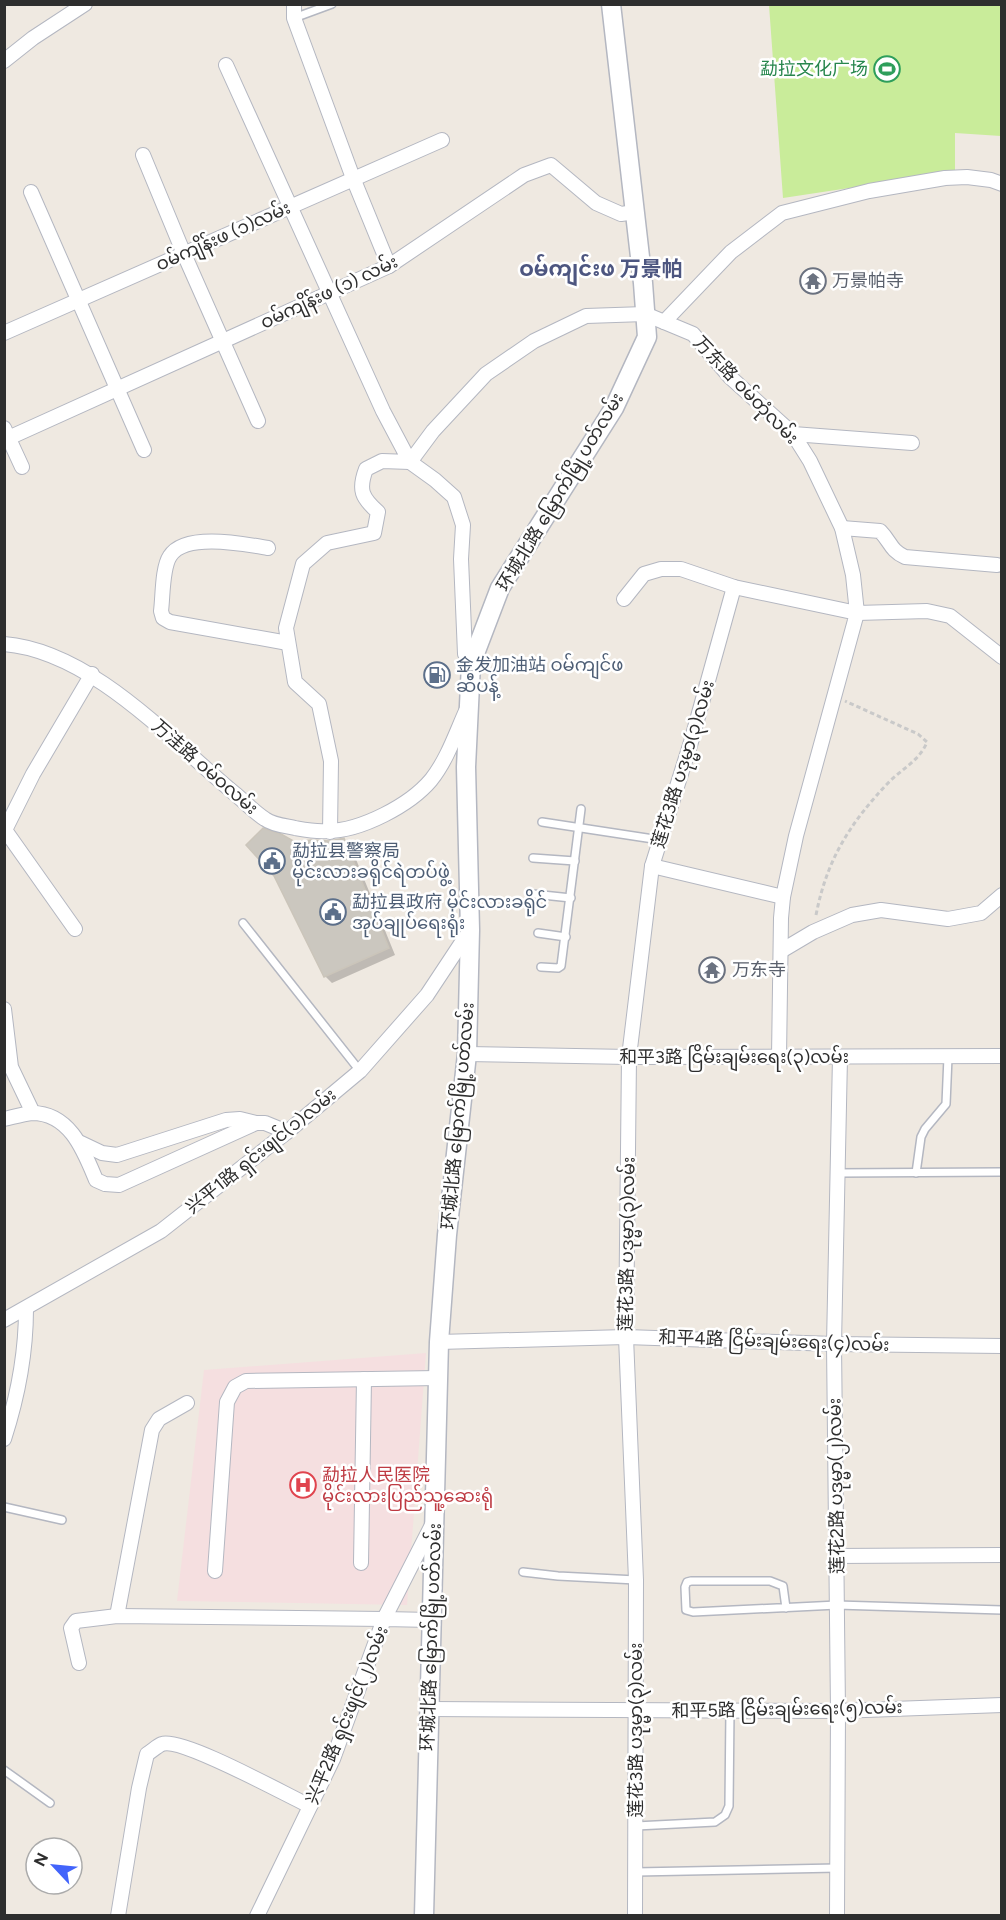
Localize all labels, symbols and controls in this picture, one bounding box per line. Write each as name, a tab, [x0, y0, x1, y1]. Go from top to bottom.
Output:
sports icon: 勐拉文化广场	[872, 54, 902, 84]
place label: 勐拉文化广场	[760, 58, 868, 80]
street label: ဝမ်ကျိန်းဖ (၁)လမ်း	[151, 194, 295, 279]
street label: ဝမ်ကျိန်းဖ (၁) လမ်း	[255, 248, 403, 337]
district label: ဝမ်ကျင်းဖ 万景帕	[519, 253, 683, 287]
temple icon: 万景帕寺	[798, 266, 828, 296]
place label: 万景帕寺	[832, 270, 904, 292]
street label: 万东路 ဝမ်တုံလမ်း	[686, 330, 805, 451]
street label: 环城北路 မြောက်မြို့ပတ်လမ်း	[489, 387, 632, 597]
place label: 金发加油站 ဝမ်ကျင်ဖ ဆီပန့်	[456, 652, 623, 701]
fuel station icon: 金发加油站 ဝမ်ကျင်ဖ ဆီပန့်	[422, 660, 452, 690]
street label: 莲花3路 ပဒုမ္မာ(၃)လမ်း	[645, 677, 723, 852]
street label: 万洼路 ဝမ်ဝလမ်း	[147, 713, 264, 819]
place label: 勐拉县警察局 မိုင်းလားခရိုင်ရဲတပ်ဖွဲ့	[292, 840, 453, 887]
public building icon: 勐拉县警察局 မိုင်းလားခရိုင်ရဲတပ်ဖွဲ့	[257, 846, 287, 876]
place label: 勐拉县政府 မိုင်းလားခရိုင် အုပ်ချုပ်ရေးရုံး	[352, 888, 547, 938]
public building icon: 勐拉县政府 မိုင်းလားခရိုင် အုပ်ချုပ်ရေးရုံး	[318, 897, 348, 927]
temple icon: 万东寺	[697, 955, 727, 985]
place label: 万东寺	[732, 959, 786, 981]
street label: 环城北路 မြောက်မြို့ပတ်လမ်း	[434, 1001, 483, 1231]
street label: 和平3路 ငြိမ်းချမ်းရေး(၃)လမ်း	[619, 1043, 849, 1072]
street label: 兴平1路 ရှင်းဖျင်(၁)လမ်း	[180, 1082, 343, 1222]
street label: 莲花3路 ပဒုမ္မာ(၃)လမ်း	[612, 1156, 644, 1332]
street label: 和平4路 ငြိမ်းချမ်းရေး(၄)လမ်း	[658, 1323, 890, 1360]
street label: 莲花2路 ပဒုမ္မာ(၂)လမ်း	[821, 1398, 853, 1574]
place label: 勐拉人民医院 မိုင်းလားပြည်သူ့ဆေးရုံ	[322, 1464, 493, 1511]
hospital icon: 勐拉人民医院 မိုင်းလားပြည်သူ့ဆေးရုံ	[288, 1470, 318, 1500]
street label: 环城北路 မြောက်မြို့ပတ်လမ်း	[413, 1523, 450, 1751]
street label: 兴平2路 ရှင်းဖျင်(၂)လမ်း	[299, 1622, 397, 1809]
street label: 莲花3路 ပဒုမ္မာ(၃)လမ်း	[623, 1643, 651, 1817]
street label: 和平5路 ငြိမ်းချမ်းရေး(၅)လမ်း	[671, 1693, 903, 1726]
north arrow	[24, 1836, 84, 1896]
text: N	[30, 1850, 52, 1869]

